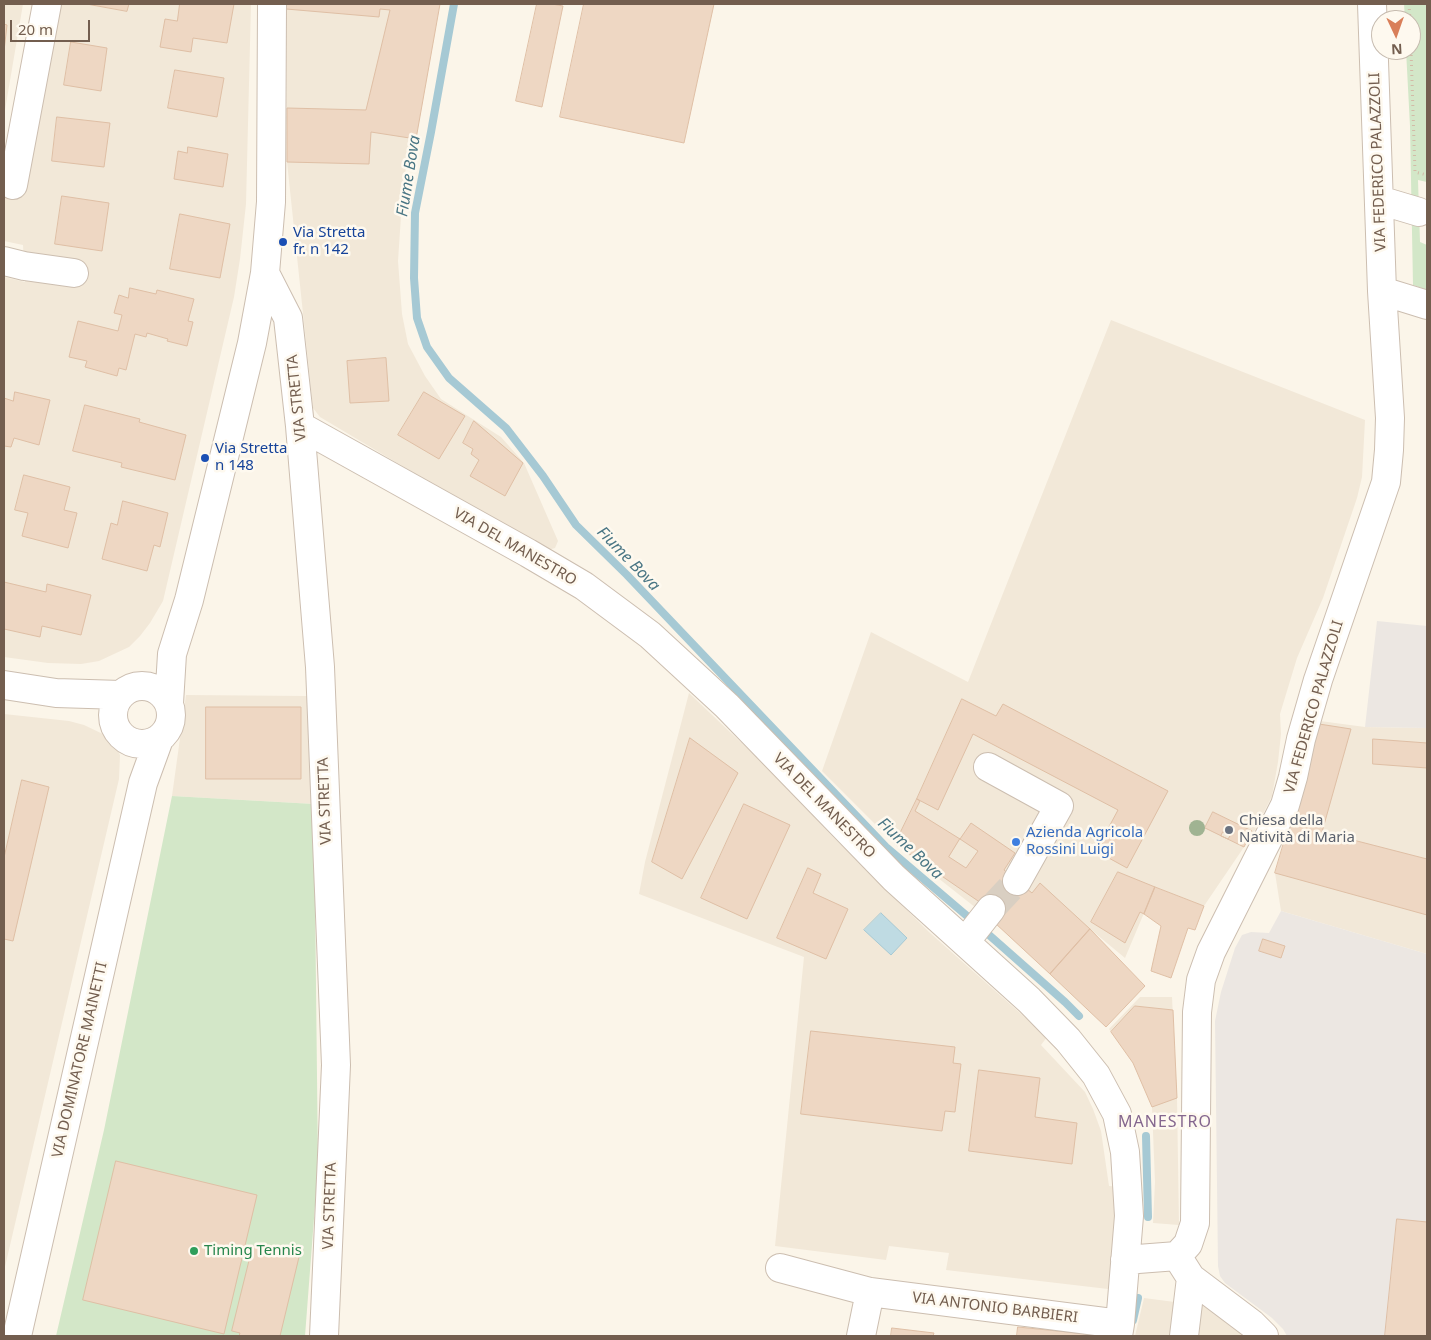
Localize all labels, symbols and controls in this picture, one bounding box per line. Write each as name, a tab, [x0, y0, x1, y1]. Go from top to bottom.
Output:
scale bar	[12, 10, 92, 42]
north arrow	[1371, 10, 1421, 60]
text: 20 m	[18, 19, 53, 39]
text: N	[1391, 40, 1403, 59]
street label: VIA FEDERICO PALAZZOLI	[1366, 72, 1390, 252]
water label: Fiume Bova	[393, 134, 425, 218]
place label: Via Stretta fr. n 142	[293, 224, 365, 259]
marker: Via Stretta fr. n 142	[277, 236, 289, 248]
street label: VIA STRETTA	[283, 354, 311, 442]
place label: Via Stretta n 148	[215, 440, 287, 475]
marker: Via Stretta n 148	[199, 452, 211, 464]
street label: VIA DEL MANESTRO	[450, 504, 580, 590]
water label: Fiume Bova	[593, 523, 663, 595]
street label: VIA FEDERICO PALAZZOLI	[1281, 618, 1347, 796]
street label: VIA DEL MANESTRO	[769, 750, 879, 862]
street label: VIA STRETTA	[314, 757, 336, 845]
place label: Chiesa della Natività di Maria	[1239, 812, 1355, 847]
water label: Fiume Bova	[873, 814, 947, 884]
place label: Azienda Agricola Rossini Luigi	[1026, 824, 1143, 859]
marker: Chiesa della Natività di Maria	[1223, 824, 1235, 836]
marker: Azienda Agricola Rossini Luigi	[1010, 836, 1022, 848]
street label: VIA DOMINATORE MAINETTI	[49, 960, 111, 1160]
district label: MANESTRO	[1117, 1112, 1213, 1132]
street label: VIA STRETTA	[319, 1162, 341, 1250]
place label: Timing Tennis	[204, 1242, 302, 1260]
marker: Timing Tennis	[188, 1245, 200, 1257]
street label: VIA ANTONIO BARBIERI	[911, 1289, 1079, 1327]

